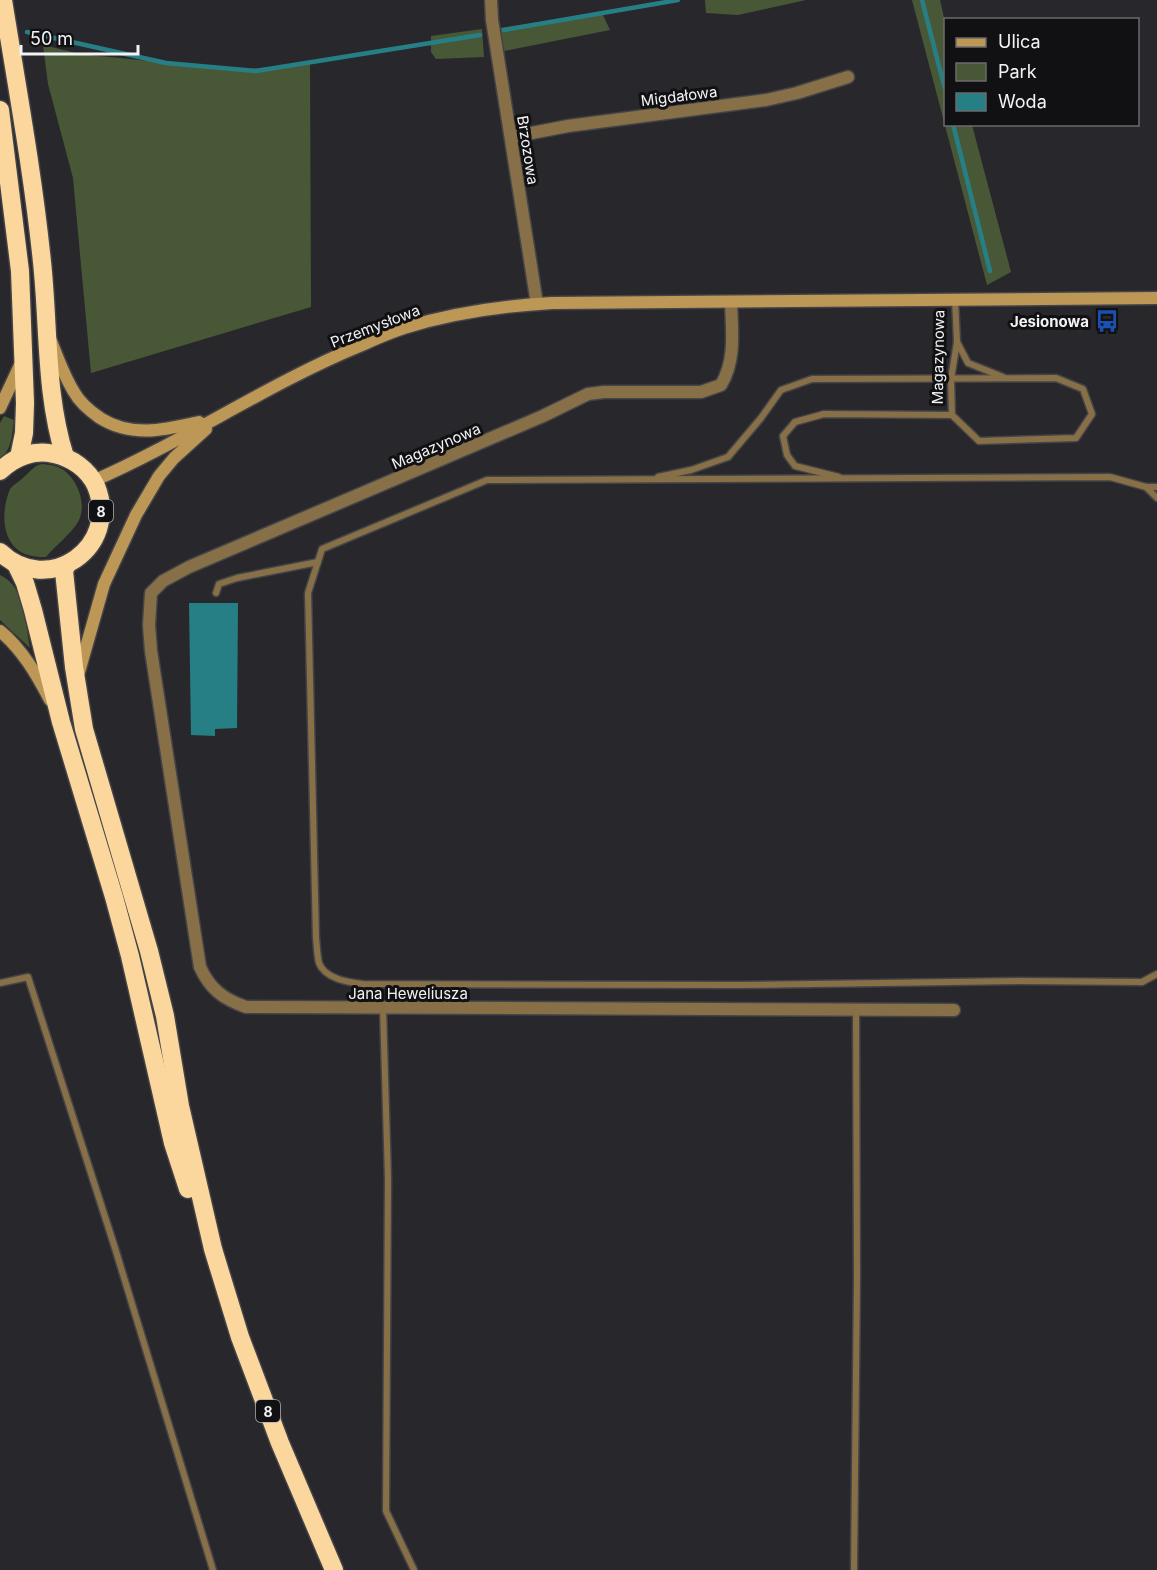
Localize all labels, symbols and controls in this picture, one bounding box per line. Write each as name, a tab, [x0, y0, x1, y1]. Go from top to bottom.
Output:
scale bar	[21, 18, 138, 56]
legend	[944, 18, 1139, 126]
text: 50 m	[30, 28, 73, 49]
text: Ulica	[998, 31, 1041, 52]
text: Park	[998, 61, 1037, 82]
street label: Migdałowa	[640, 82, 718, 110]
text: Woda	[998, 91, 1047, 112]
street label: Brzozowa	[513, 114, 543, 186]
street label: Przemysłowa	[328, 300, 422, 352]
bus stop icon: Jesionowa	[1094, 308, 1120, 334]
street label: Magazynowa	[928, 310, 948, 404]
place label: Jesionowa	[1010, 312, 1089, 331]
street label: Magazynowa	[389, 419, 483, 473]
road number: 8	[89, 500, 113, 522]
street label: Jana Heweliusza	[348, 984, 468, 1003]
road number: 8	[256, 1400, 280, 1422]

